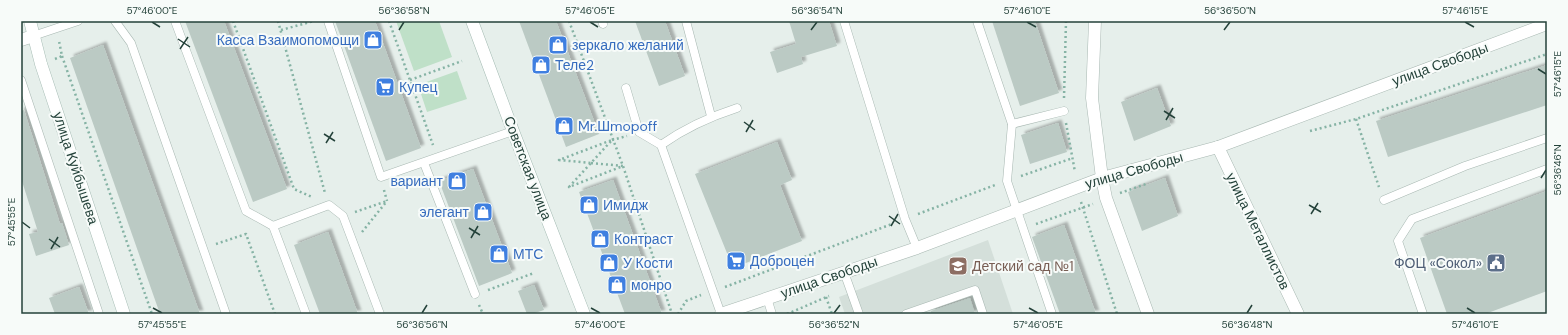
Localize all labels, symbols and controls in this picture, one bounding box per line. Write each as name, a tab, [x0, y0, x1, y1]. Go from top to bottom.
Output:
text: 57°46'00"E	[127, 4, 178, 17]
text: 56°36'58"N	[378, 4, 430, 17]
text: 57°46'05"E	[565, 4, 615, 17]
text: 56°36'54"N	[791, 4, 843, 17]
text: 57°46'10"E	[1003, 4, 1051, 17]
text: 56°36'50"N	[1204, 4, 1256, 17]
text: 57°46'15"E	[1442, 4, 1488, 17]
shop icon: Касса Взаимопомощи	[362, 29, 384, 51]
place label: Касса Взаимопомощи	[217, 31, 359, 49]
shop icon: зеркало желаний	[547, 34, 569, 56]
place label: зеркало желаний	[572, 36, 684, 54]
street label: улица Свободы	[1389, 38, 1491, 90]
text: 57°46'15"E	[1551, 51, 1564, 97]
shop icon: Теле2	[530, 54, 552, 76]
place label: Теле2	[555, 56, 594, 74]
supermarket icon: Купец	[374, 76, 396, 98]
place label: Купец	[399, 78, 438, 96]
street label: улица Куйбышева	[49, 109, 103, 227]
street label: Советская улица	[500, 114, 556, 223]
shop icon: Mr.Шmopoff	[553, 115, 575, 137]
place label: Mr.Шmopoff	[578, 117, 658, 135]
text: 56°36'46"N	[1551, 144, 1564, 196]
street label: улица Свободы	[1083, 147, 1185, 193]
shop icon: вариант	[446, 170, 468, 192]
street label: улица Металлистов	[1222, 170, 1294, 292]
place label: вариант	[390, 172, 444, 190]
shop icon: Имидж	[578, 194, 600, 216]
place label: Имидж	[603, 196, 649, 214]
text: 57°45'55"E	[5, 197, 18, 246]
shop icon: элегант	[472, 201, 494, 223]
place label: элегант	[419, 203, 470, 221]
shop icon: Контраст	[589, 228, 611, 250]
place label: Контраст	[614, 230, 674, 248]
shop icon: МТС	[488, 243, 510, 265]
place label: МТС	[513, 245, 543, 263]
supermarket icon: Доброцен	[725, 250, 747, 272]
shop icon: У Кости	[598, 252, 620, 274]
place label: Доброцен	[750, 252, 814, 270]
street label: улица Свободы	[778, 252, 880, 302]
public building icon: ФОЦ «Сокол»	[1485, 252, 1507, 274]
place label: У Кости	[623, 254, 673, 272]
place label: ФОЦ «Сокол»	[1394, 254, 1482, 272]
school or university icon: Детский сад №1	[947, 255, 969, 277]
place label: Детский сад №1	[972, 257, 1074, 275]
shop icon: монро	[606, 274, 628, 296]
place label: монро	[631, 276, 672, 294]
text: 57°45'55"E	[138, 318, 187, 331]
text: 56°36'56"N	[396, 318, 448, 331]
text: 57°46'00"E	[575, 318, 626, 331]
text: 56°36'52"N	[809, 318, 859, 331]
text: 57°46'05"E	[1013, 318, 1063, 331]
text: 56°36'48"N	[1221, 318, 1273, 331]
text: 57°46'10"E	[1451, 318, 1499, 331]

